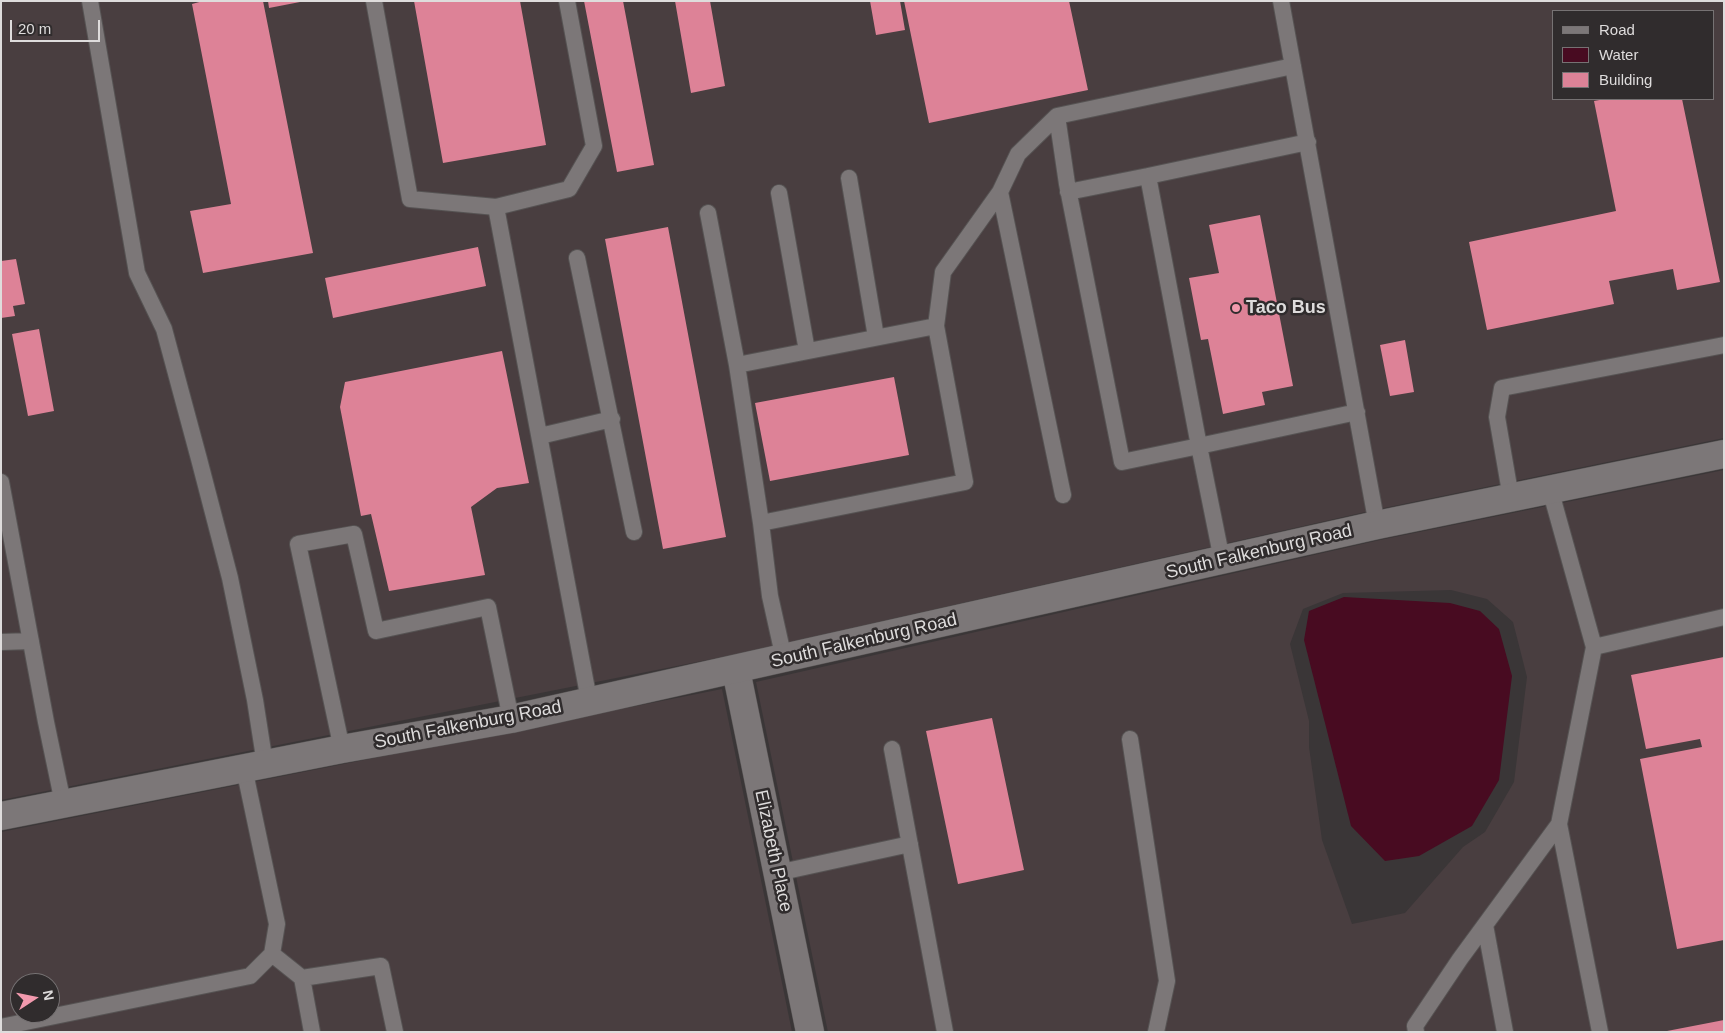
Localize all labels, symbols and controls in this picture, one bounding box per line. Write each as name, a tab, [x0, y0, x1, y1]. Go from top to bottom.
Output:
scale bar	[12, 10, 102, 42]
legend	[1552, 10, 1715, 100]
text: 20 m	[18, 20, 51, 37]
text: Road	[1599, 21, 1635, 38]
text: Water	[1599, 46, 1638, 63]
text: Building	[1599, 71, 1652, 88]
place label: Taco Bus	[1246, 297, 1326, 319]
marker: Taco Bus	[1230, 302, 1242, 314]
street label: South Falkenburg Road	[1164, 520, 1354, 584]
street label: South Falkenburg Road	[769, 609, 959, 673]
street label: South Falkenburg Road	[373, 696, 563, 754]
street label: Elizabeth Place	[750, 788, 796, 914]
north arrow	[10, 973, 60, 1023]
text: N	[40, 989, 58, 1002]

